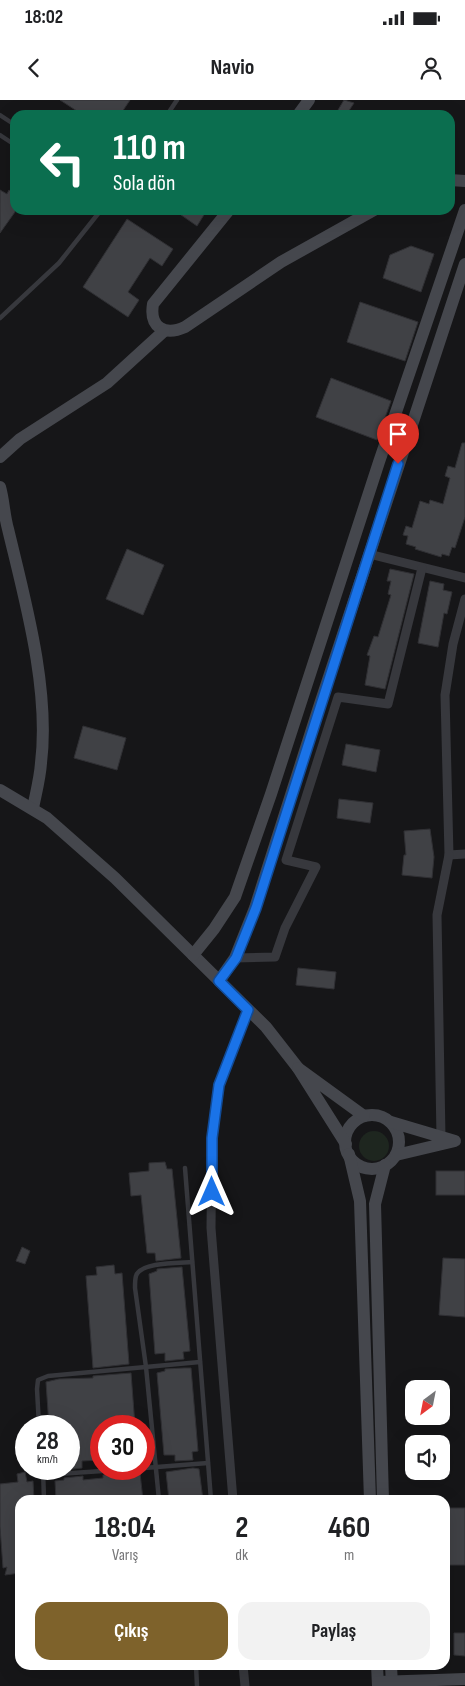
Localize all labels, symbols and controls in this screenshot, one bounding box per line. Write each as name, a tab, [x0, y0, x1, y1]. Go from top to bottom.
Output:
text: 18:02	[25, 6, 63, 29]
icon: back	[20, 54, 48, 82]
text: Navio	[211, 54, 254, 81]
icon: person	[417, 54, 445, 82]
text: 110 m	[113, 127, 186, 170]
icon: left	[30, 130, 95, 195]
text: Sola dön	[113, 170, 175, 197]
pin	[377, 413, 419, 464]
icon: arrive	[384, 420, 412, 448]
position arrow	[185, 1165, 237, 1217]
north arrow	[405, 1380, 450, 1425]
map controls	[405, 1380, 450, 1480]
speed limit sign: 30	[90, 1415, 155, 1480]
text: 28	[36, 1426, 59, 1457]
button: sound	[405, 1435, 450, 1480]
text: km/h	[37, 1452, 58, 1467]
text: 18:04	[95, 1510, 156, 1546]
text: 2	[235, 1510, 248, 1546]
text: 460	[328, 1510, 370, 1546]
text: Varış	[112, 1546, 138, 1565]
text: dk	[235, 1546, 248, 1565]
text: m	[344, 1546, 354, 1565]
button: Çıkış	[35, 1602, 228, 1660]
button: Paylaş	[238, 1602, 430, 1660]

